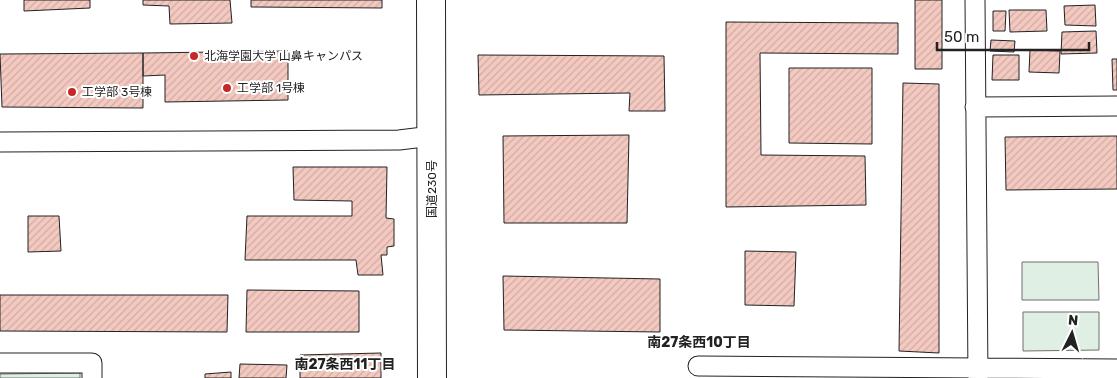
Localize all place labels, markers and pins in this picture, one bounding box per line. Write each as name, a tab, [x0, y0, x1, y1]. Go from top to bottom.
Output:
place label: 北海学園大学 山鼻キャンパス	[204, 49, 363, 63]
marker: 北海学園大学 山鼻キャンパス	[188, 50, 200, 62]
place label: 工学部 1号棟	[237, 81, 305, 95]
marker: 工学部 1号棟	[221, 82, 233, 94]
place label: 工学部 3号棟	[82, 85, 152, 99]
marker: 工学部 3号棟	[66, 86, 78, 98]

